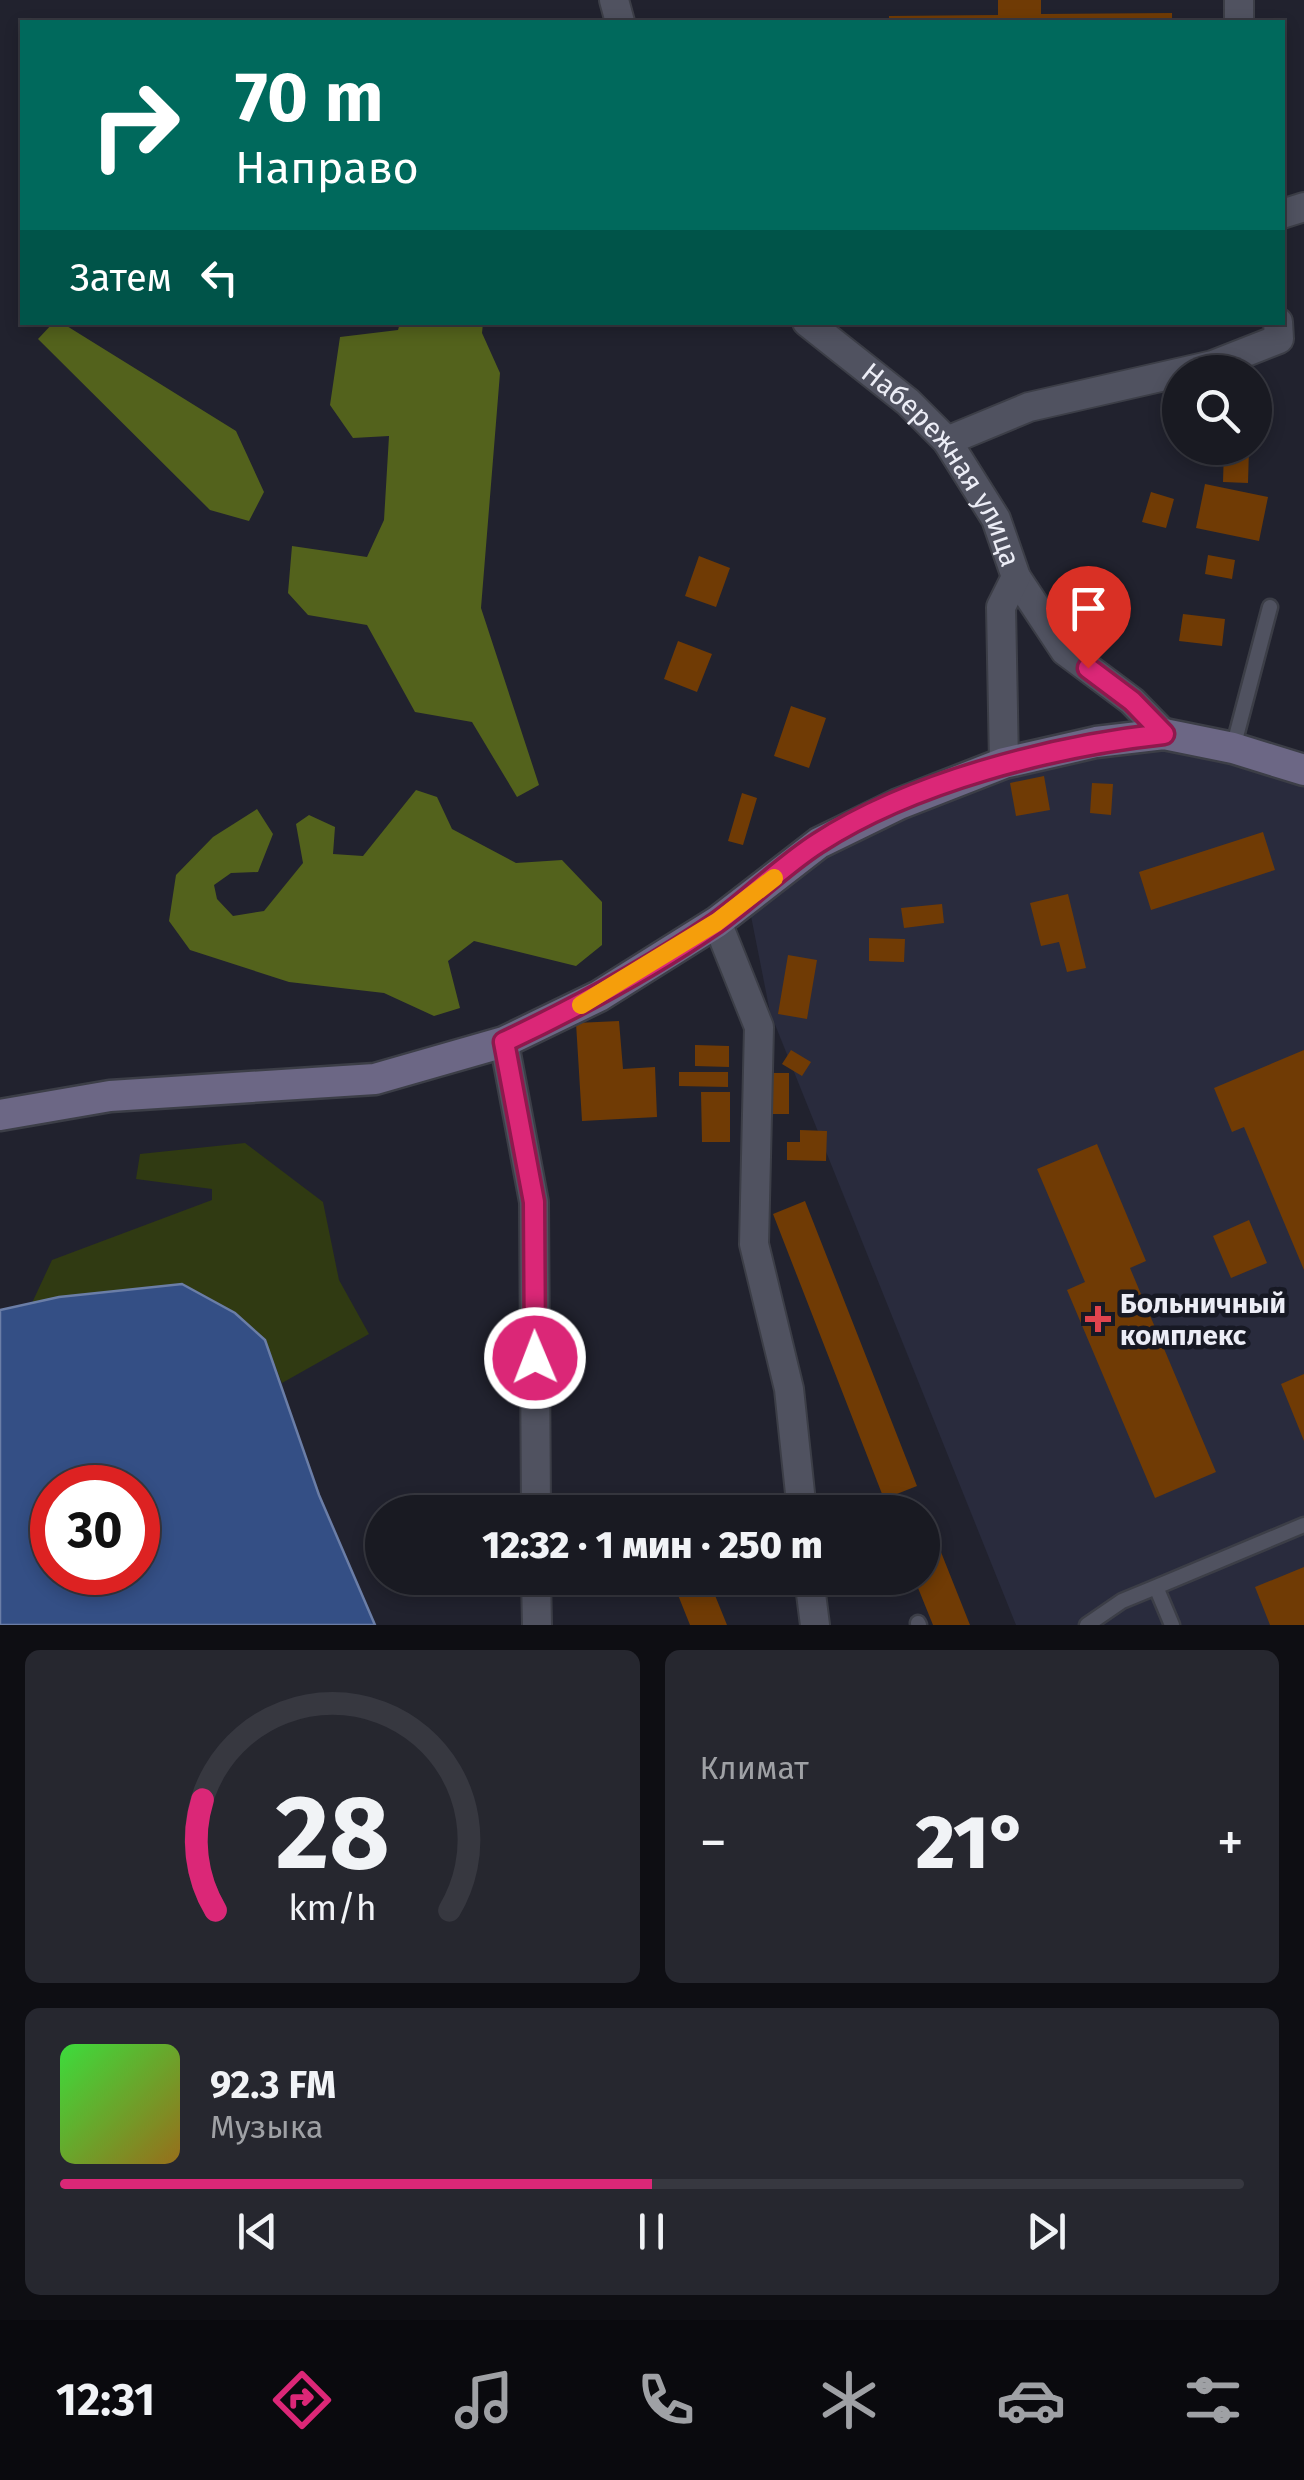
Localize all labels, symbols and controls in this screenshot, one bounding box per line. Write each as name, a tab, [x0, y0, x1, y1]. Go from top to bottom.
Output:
text: 70 m	[235, 56, 384, 140]
icon: right	[70, 60, 200, 190]
text: Направо	[235, 141, 419, 195]
icon: left	[192, 250, 247, 305]
text: Затем	[70, 255, 172, 301]
map controls	[1162, 355, 1272, 465]
button: search	[1162, 355, 1272, 465]
street label: Набережная улица	[855, 356, 1027, 571]
pin	[1046, 566, 1131, 669]
icon: arrive	[1061, 581, 1116, 636]
place label: Больничный комплекс	[1120, 1287, 1286, 1352]
position arrow	[483, 1306, 587, 1410]
marker: Больничный комплекс	[1085, 1306, 1111, 1332]
speed limit sign: 30	[30, 1465, 160, 1595]
text: 12:32 · 1 мин · 250 m	[482, 1522, 823, 1568]
text: Климат	[700, 1749, 809, 1787]
text: 28	[275, 1771, 389, 1896]
text: 21°	[916, 1798, 1028, 1888]
text: −	[700, 1810, 727, 1876]
text: +	[1217, 1810, 1244, 1876]
text: km/h	[288, 1887, 376, 1929]
text: 92.3 FM	[210, 2062, 336, 2108]
text: Музыка	[210, 2108, 323, 2146]
icon: previous	[230, 2204, 285, 2259]
icon: pause	[624, 2204, 679, 2259]
icon: next	[1019, 2204, 1074, 2259]
icon: directions	[267, 2365, 337, 2435]
icon: music	[449, 2365, 519, 2435]
icon: phone	[631, 2365, 701, 2435]
icon: climate	[814, 2365, 884, 2435]
icon: car	[996, 2365, 1066, 2435]
icon: filters	[1178, 2365, 1248, 2435]
text: 12:31	[56, 2373, 155, 2427]

